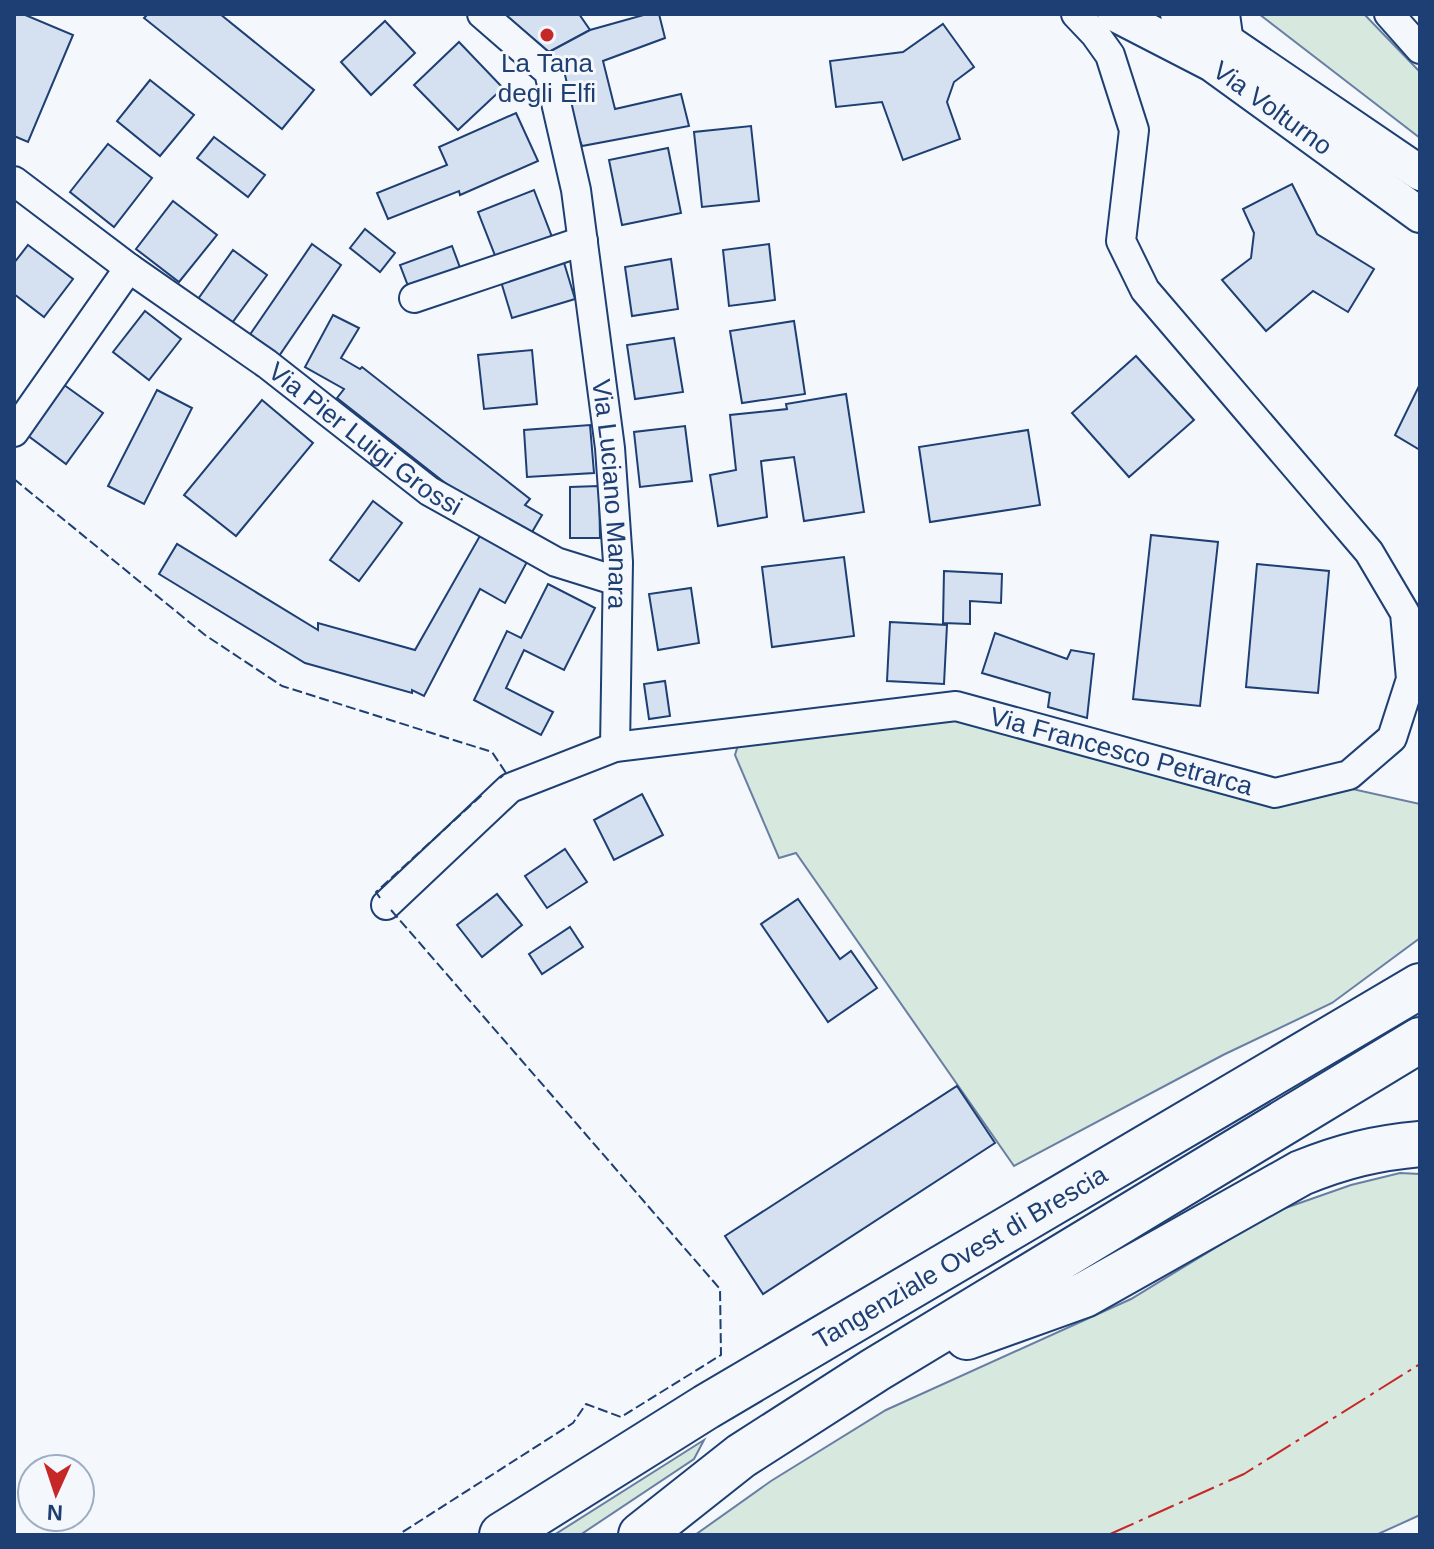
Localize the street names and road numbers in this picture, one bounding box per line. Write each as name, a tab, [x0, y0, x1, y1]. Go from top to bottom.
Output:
street label: Via Volturno	[1207, 55, 1338, 161]
street label: Via Pier Luigi Grossi	[263, 356, 467, 521]
street label: Via Luciano Manara	[586, 377, 633, 610]
street label: Via Francesco Petrarca	[986, 701, 1257, 801]
street label: Tangenziale Ovest di Brescia	[808, 1159, 1113, 1355]

